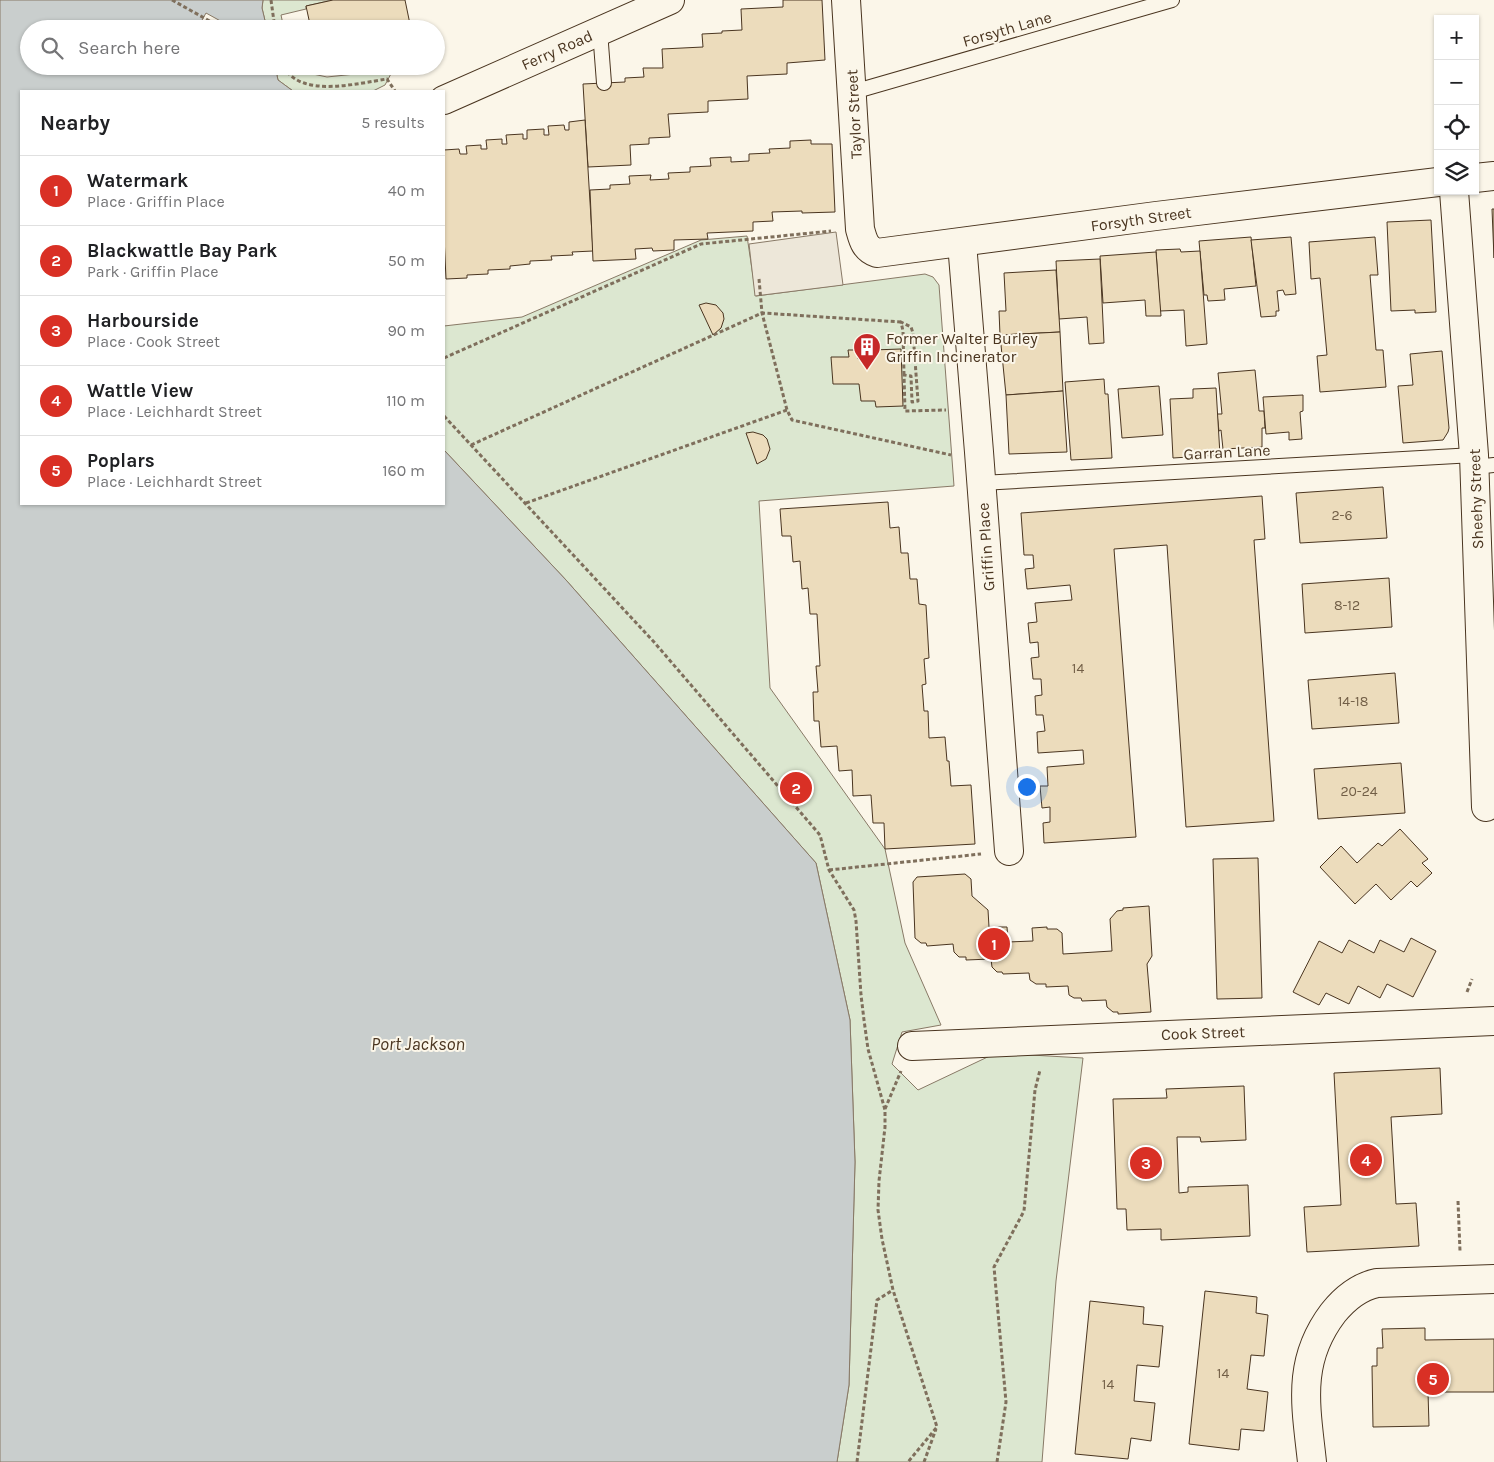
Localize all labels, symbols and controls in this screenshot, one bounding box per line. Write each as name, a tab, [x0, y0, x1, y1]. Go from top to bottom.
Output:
street label: Forsyth Lane	[960, 7, 1054, 51]
map controls	[1434, 15, 1479, 195]
button: +	[1434, 15, 1479, 60]
search box	[20, 20, 445, 75]
street label: Ferry Road	[519, 26, 595, 74]
icon: search	[38, 34, 66, 62]
text: Search here	[78, 37, 180, 59]
button: −	[1434, 60, 1479, 105]
street label: Taylor Street	[842, 69, 866, 159]
button: locate	[1434, 105, 1479, 150]
text: Nearby	[40, 111, 110, 135]
text: 5 results	[361, 113, 425, 132]
button: layers	[1434, 150, 1479, 195]
text: Watermark	[87, 170, 188, 192]
text: 1	[53, 181, 59, 200]
text: 40 m	[388, 181, 425, 200]
text: Place · Griffin Place	[87, 192, 225, 211]
street label: Forsyth Street	[1089, 203, 1193, 235]
text: Blackwattle Bay Park	[87, 240, 277, 262]
text: 2	[51, 251, 61, 270]
text: 50 m	[388, 251, 425, 270]
text: Park · Griffin Place	[87, 262, 219, 281]
text: Harbourside	[87, 310, 199, 332]
text: 3	[51, 321, 61, 340]
text: 90 m	[387, 321, 425, 340]
place label: Former Walter Burley Griffin Incinerator	[886, 329, 1038, 366]
text: Place · Cook Street	[87, 332, 220, 351]
building icon: Former Walter Burley Griffin Incinerator	[852, 332, 882, 371]
text: Wattle View	[87, 380, 193, 402]
text: 4	[51, 391, 61, 410]
text: 110 m	[386, 391, 425, 410]
text: Place · Leichhardt Street	[87, 402, 262, 421]
street label: Garran Lane	[1183, 440, 1271, 464]
street label: Sheehy Street	[1465, 448, 1487, 550]
text: Poplars	[87, 450, 155, 472]
text: 5	[51, 461, 61, 480]
text: 160 m	[382, 461, 425, 480]
text: Place · Leichhardt Street	[87, 472, 262, 491]
street label: Griffin Place	[973, 502, 999, 592]
house number: 2-6	[1332, 507, 1353, 524]
house number: 8-12	[1334, 597, 1360, 614]
house number: 14	[1072, 660, 1084, 677]
house number: 14-18	[1338, 693, 1368, 710]
pin: 2	[780, 769, 812, 807]
your location	[1014, 774, 1040, 800]
house number: 20-24	[1340, 783, 1378, 800]
pin: 1	[978, 925, 1010, 963]
street label: Cook Street	[1161, 1022, 1245, 1044]
water label: Port Jackson	[371, 1033, 465, 1055]
pin: 4	[1350, 1141, 1382, 1179]
pin: 3	[1130, 1144, 1162, 1182]
pin: 5	[1417, 1360, 1449, 1398]
house number: 14	[1217, 1365, 1229, 1382]
house number: 14	[1102, 1376, 1114, 1393]

